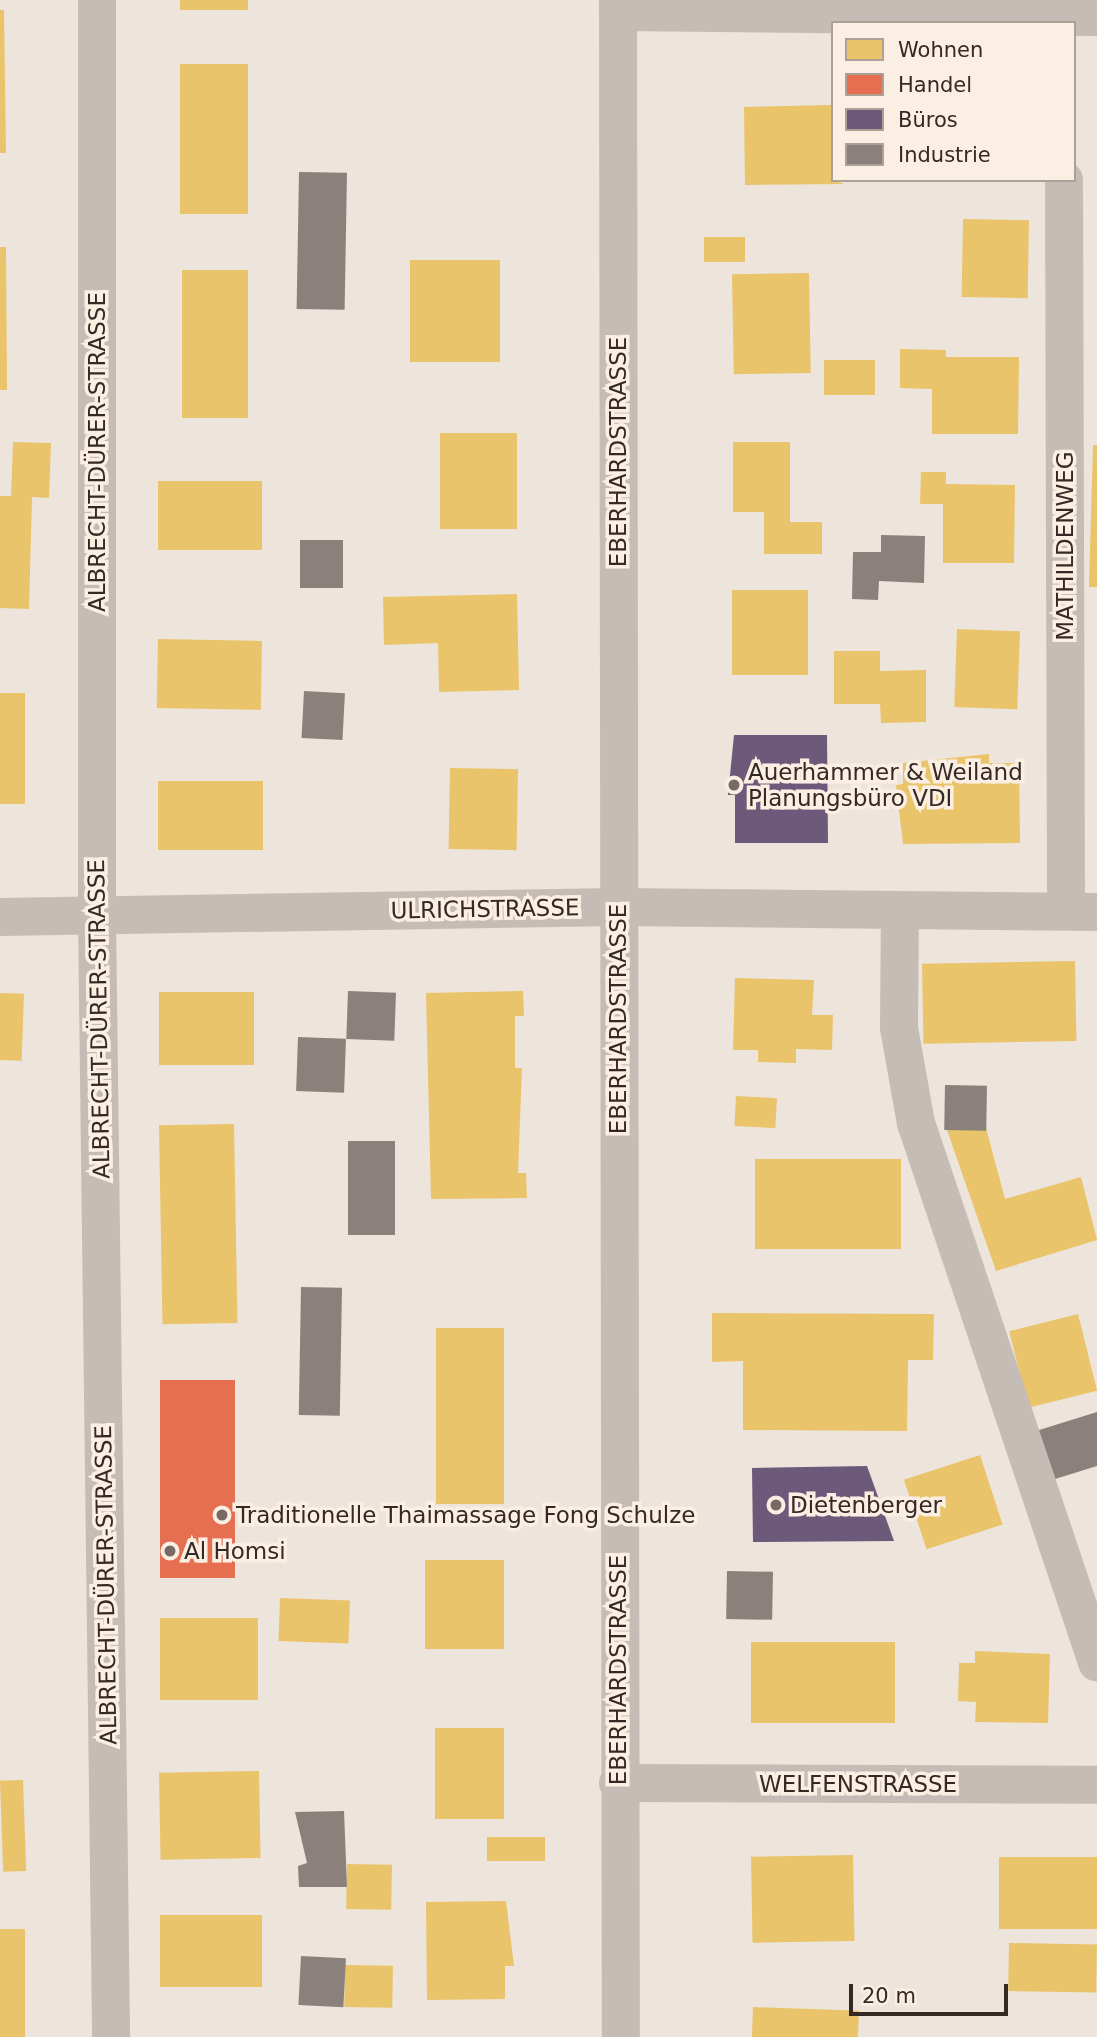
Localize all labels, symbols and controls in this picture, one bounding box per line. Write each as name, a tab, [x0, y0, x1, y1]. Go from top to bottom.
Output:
legend	[831, 21, 1076, 182]
text: Wohnen	[898, 38, 983, 62]
text: Handel	[898, 73, 972, 97]
text: Büros	[898, 108, 958, 132]
text: Industrie	[898, 143, 991, 167]
street label: ALBRECHT-DÜRER-STRASSE	[83, 292, 111, 612]
street label: EBERHARDSTRASSE	[604, 337, 632, 567]
street label: MATHILDENWEG	[1051, 451, 1079, 641]
place label: Auerhammer & Weiland Planungsbüro VDI	[748, 758, 1023, 812]
marker: Auerhammer & Weiland Planungsbüro VDI	[726, 777, 742, 793]
street label: ALBRECHT-DÜRER-STRASSE	[82, 859, 116, 1179]
street label: ULRICHSTRASSE	[390, 894, 580, 924]
street label: EBERHARDSTRASSE	[604, 904, 632, 1134]
street label: ALBRECHT-DÜRER-STRASSE	[89, 1425, 123, 1745]
place label: Dietenberger	[790, 1491, 942, 1519]
marker: Dietenberger	[768, 1497, 784, 1513]
place label: Traditionelle Thaimassage Fong Schulze	[236, 1501, 695, 1529]
marker: Traditionelle Thaimassage Fong Schulze	[214, 1507, 230, 1523]
place label: Al Homsi	[184, 1537, 286, 1565]
marker: Al Homsi	[162, 1543, 178, 1559]
street label: EBERHARDSTRASSE	[604, 1555, 632, 1785]
street label: WELFENSTRASSE	[759, 1770, 957, 1798]
scale bar	[852, 1970, 1011, 2014]
text: 20 m	[862, 1984, 916, 2008]

